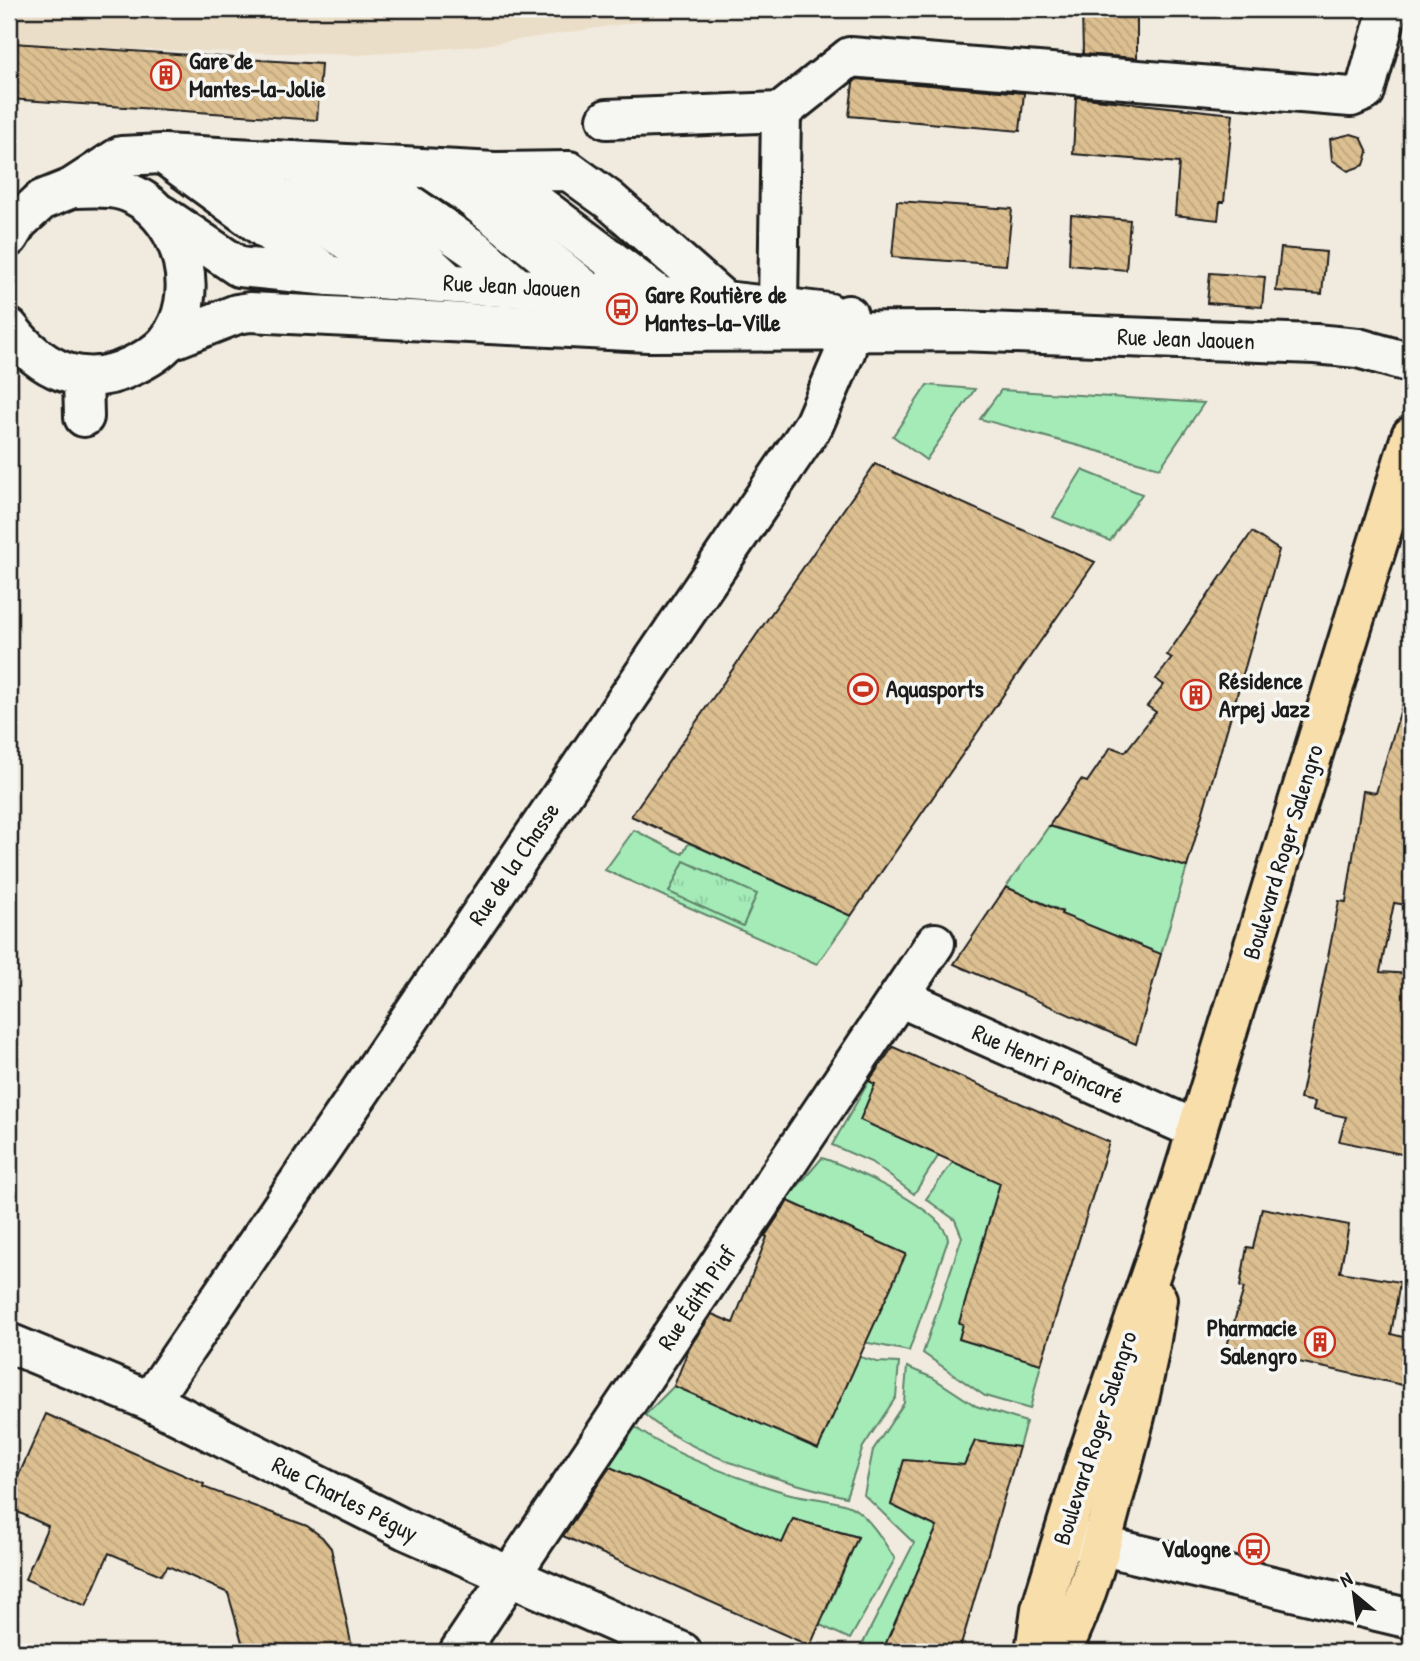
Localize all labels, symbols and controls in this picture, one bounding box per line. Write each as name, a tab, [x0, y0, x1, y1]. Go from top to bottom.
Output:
place label: Gare de Mantes-la-Jolie	[189, 44, 326, 104]
building icon: Gare de Mantes-la-Jolie	[149, 58, 183, 92]
street label: Rue Jean Jaouen	[442, 265, 582, 305]
place label: Gare Routière de Mantes-la-Ville	[645, 278, 787, 338]
bus stop icon: Gare Routière de Mantes-la-Ville	[605, 292, 639, 326]
street label: Rue Jean Jaouen	[1117, 320, 1255, 356]
place label: Résidence Arpej Jazz	[1219, 664, 1310, 725]
sports icon: Aquasports	[846, 672, 880, 706]
place label: Aquasports	[886, 672, 984, 705]
building icon: Résidence Arpej Jazz	[1179, 678, 1213, 712]
street label: Boulevard Roger Salengro	[1234, 740, 1330, 963]
street label: Rue de la Chasse	[460, 795, 566, 931]
street label: Rue Henri Poincaré	[968, 1015, 1129, 1111]
street label: Rue Édith Piaf	[649, 1239, 743, 1356]
place label: Pharmacie Salengro	[1207, 1311, 1297, 1372]
building icon: Pharmacie Salengro	[1303, 1325, 1337, 1359]
street label: Boulevard Roger Salengro	[1044, 1326, 1144, 1549]
street label: Rue Charles Péguy	[267, 1448, 424, 1549]
place label: Valogne	[1161, 1532, 1231, 1565]
bus stop icon: Valogne	[1237, 1532, 1271, 1566]
north arrow	[1318, 1560, 1388, 1630]
text: N	[1335, 1565, 1356, 1593]

